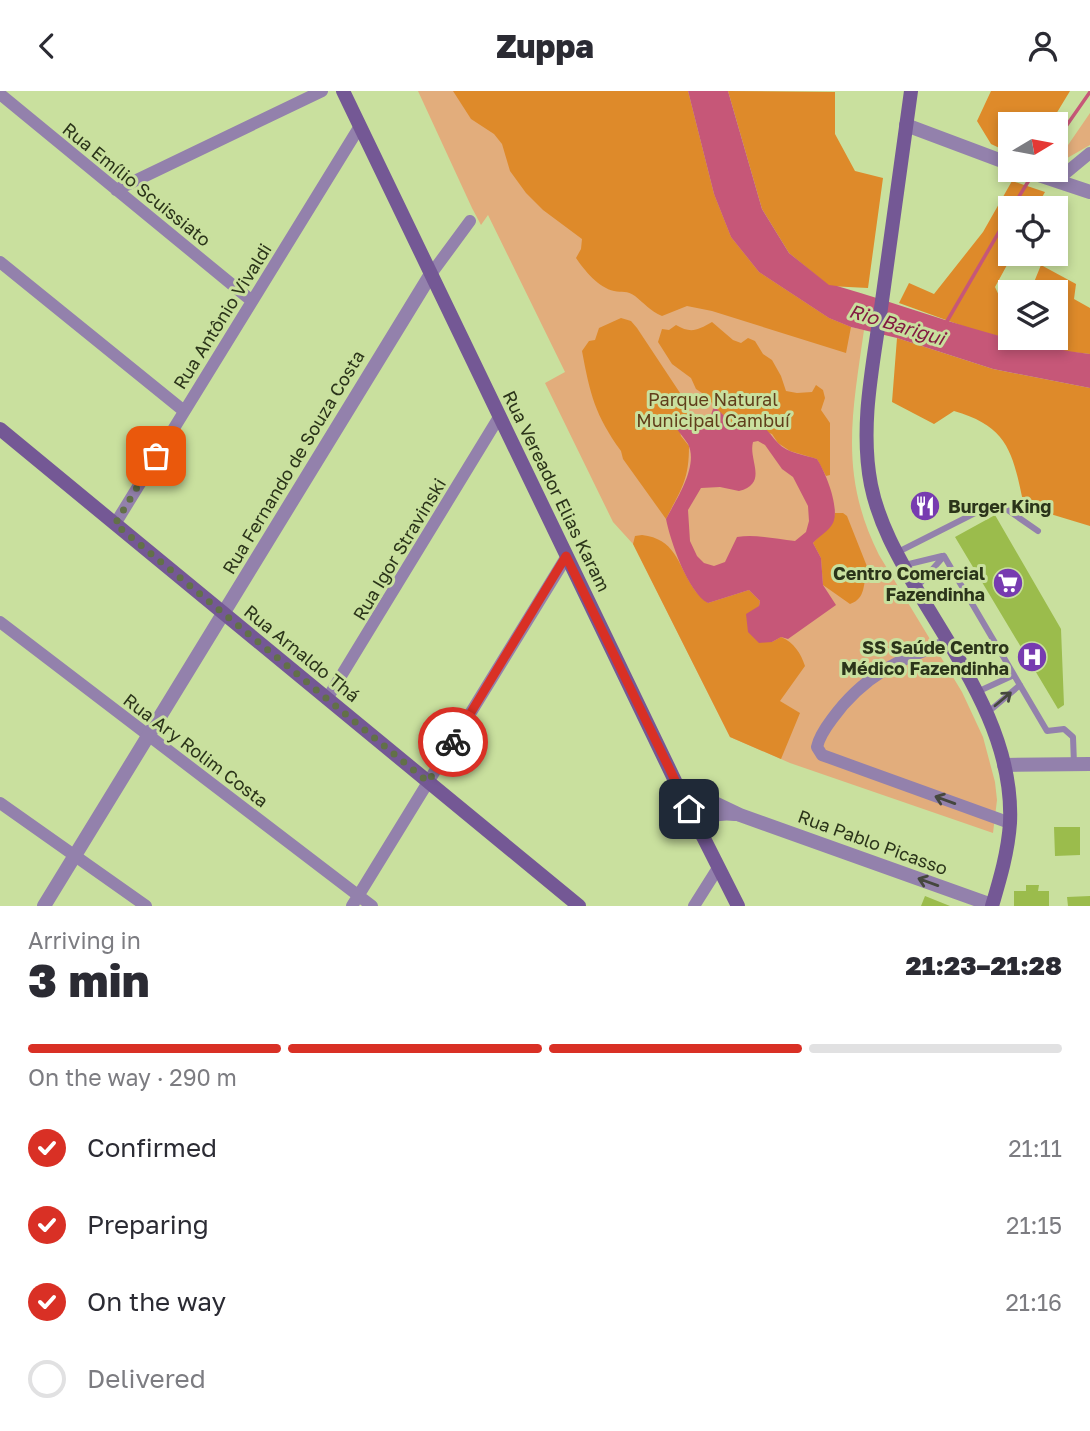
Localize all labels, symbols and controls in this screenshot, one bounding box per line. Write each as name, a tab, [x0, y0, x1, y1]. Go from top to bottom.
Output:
icon: back	[28, 27, 66, 65]
text: Zuppa	[496, 27, 594, 65]
icon: person	[1024, 27, 1062, 65]
north arrow	[998, 112, 1068, 182]
map controls	[998, 112, 1068, 350]
street label: Rua Emílio Scuissiato	[58, 117, 216, 251]
button: locate	[998, 196, 1068, 266]
street label: Rua Antônio Vivaldi	[168, 239, 276, 393]
button: layers	[998, 280, 1068, 350]
water label: Rio Barigui	[847, 299, 949, 350]
street label: Rua Fernando de Souza Costa	[217, 346, 369, 578]
street label: Rua Vereador Elias Karam	[499, 387, 615, 595]
park label: Parque Natural Municipal Cambuí	[636, 388, 791, 431]
pin	[126, 426, 186, 486]
icon: bag	[137, 437, 175, 475]
street label: Rua Igor Stravinski	[348, 474, 450, 624]
restaurant icon: Burger King	[908, 489, 942, 523]
place label: Burger King	[948, 495, 1051, 517]
place label: Centro Comercial Fazendinha	[833, 562, 985, 605]
supermarket icon: Centro Comercial Fazendinha	[991, 566, 1025, 600]
street label: Rua Arnaldo Thá	[240, 600, 364, 706]
place label: SS Saúde Centro Médico Fazendinha	[841, 636, 1009, 679]
hospital icon: SS Saúde Centro Médico Fazendinha	[1015, 640, 1049, 674]
street label: Rua Ary Rolim Costa	[119, 688, 273, 812]
one-way arrow	[994, 691, 1012, 707]
courier	[418, 707, 488, 777]
icon: bike	[434, 723, 472, 761]
pin	[659, 779, 719, 839]
icon: home	[670, 790, 708, 828]
one-way arrow	[935, 793, 957, 805]
street label: Rua Pablo Picasso	[795, 805, 951, 879]
one-way arrow	[917, 875, 939, 887]
text: Arriving in	[28, 926, 141, 954]
text: 21:23–21:28	[906, 950, 1062, 981]
text: 3 min	[28, 952, 150, 1007]
text: On the way · 290 m	[28, 1063, 237, 1091]
icon: check	[28, 1129, 66, 1167]
text: Confirmed	[87, 1132, 217, 1163]
text: 21:11	[1008, 1134, 1062, 1162]
icon: check	[28, 1206, 66, 1244]
text: Preparing	[87, 1209, 209, 1240]
text: 21:15	[1006, 1211, 1062, 1239]
icon: check	[28, 1283, 66, 1321]
text: On the way	[87, 1286, 226, 1317]
text: 21:16	[1006, 1288, 1062, 1316]
text: Delivered	[87, 1363, 206, 1394]

